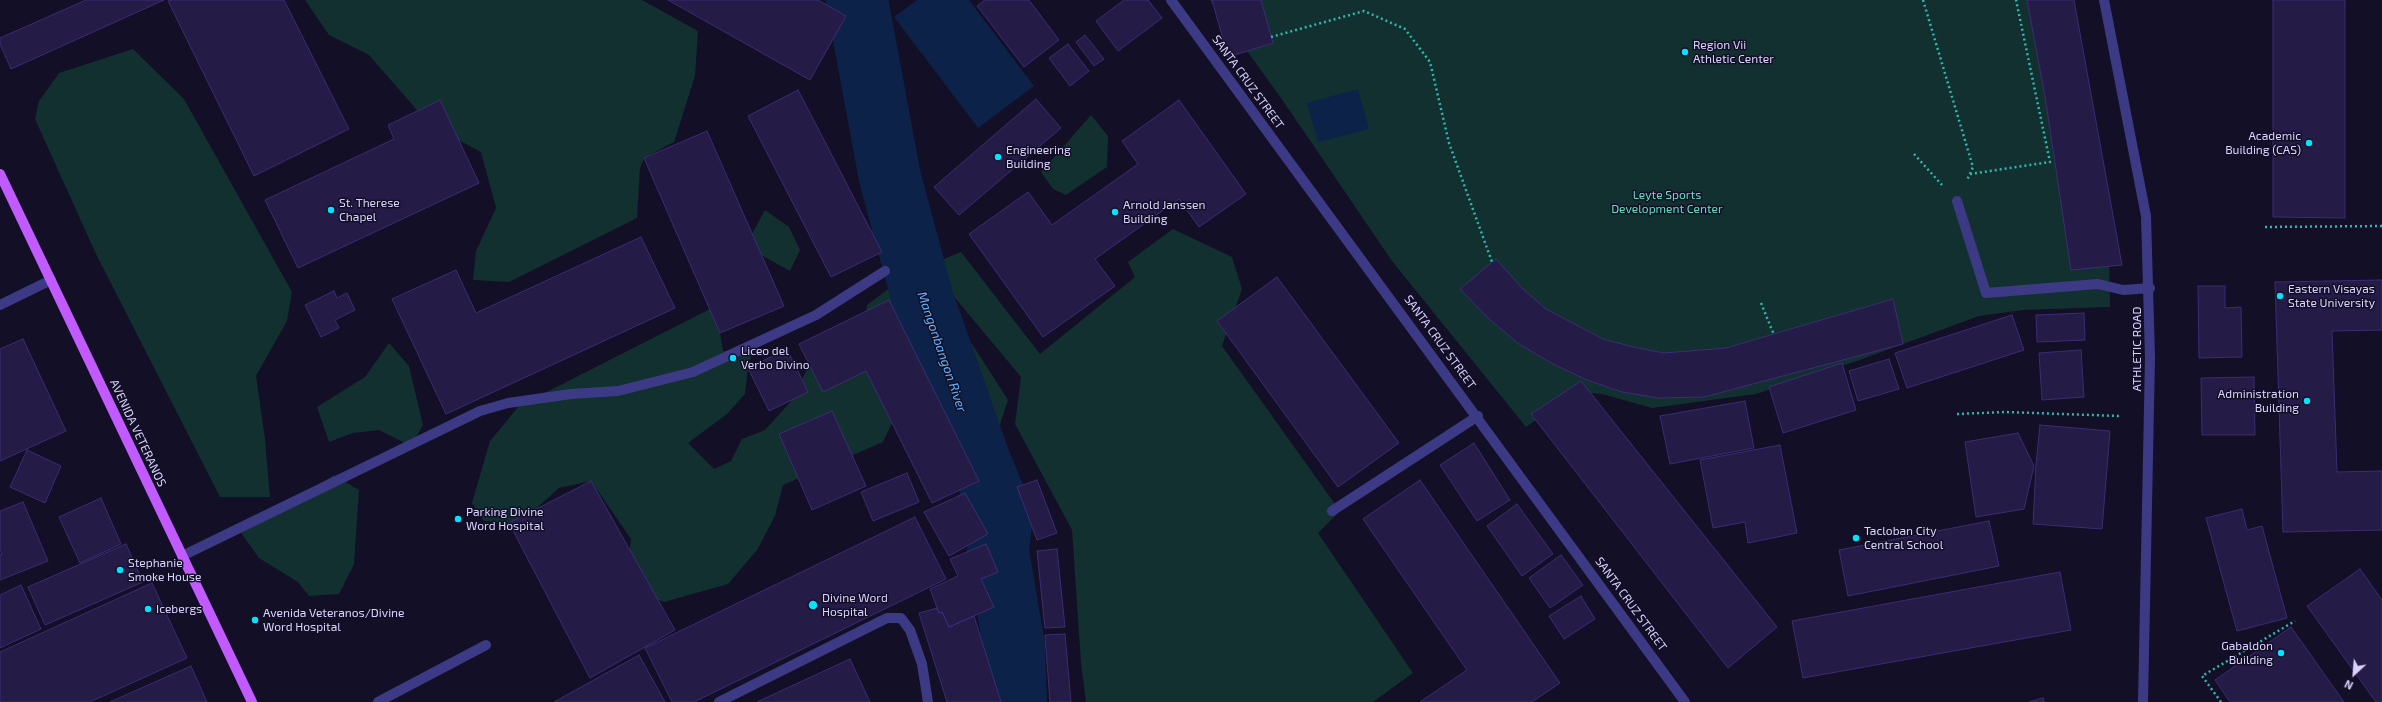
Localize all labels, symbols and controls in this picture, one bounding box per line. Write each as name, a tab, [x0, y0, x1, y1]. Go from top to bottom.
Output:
street label: SANTA CRUZ STREET	[1209, 32, 1287, 132]
place label: Region Vii Athletic Center	[1693, 38, 1774, 66]
marker: Region Vii Athletic Center	[1680, 47, 1690, 57]
place label: Academic Building (CAS)	[2225, 129, 2301, 157]
marker: Academic Building (CAS)	[2304, 138, 2314, 148]
place label: Engineering Building	[1006, 143, 1071, 171]
marker: Engineering Building	[993, 152, 1003, 162]
park label: Leyte Sports Development Center	[1611, 188, 1723, 216]
place label: St. Therese Chapel	[339, 196, 400, 224]
place label: Arnold Janssen Building	[1123, 198, 1205, 226]
marker: St. Therese Chapel	[326, 205, 336, 215]
marker: Arnold Janssen Building	[1110, 207, 1120, 217]
place label: Eastern Visayas State University	[2288, 282, 2375, 310]
water label: Mangonbangon River	[914, 290, 970, 414]
marker: Eastern Visayas State University	[2275, 291, 2285, 301]
street label: SANTA CRUZ STREET	[1401, 292, 1479, 392]
street label: ATHLETIC ROAD	[2130, 306, 2144, 392]
place label: Liceo del Verbo Divino	[741, 344, 810, 372]
marker: Liceo del Verbo Divino	[728, 353, 738, 363]
street label: AVENIDA VETERANOS	[107, 377, 169, 489]
place label: Administration Building	[2218, 387, 2299, 415]
marker: Administration Building	[2302, 396, 2312, 406]
place label: Parking Divine Word Hospital	[466, 505, 544, 533]
marker: Parking Divine Word Hospital	[453, 514, 463, 524]
place label: Tacloban City Central School	[1864, 524, 1943, 552]
marker: Tacloban City Central School	[1851, 533, 1861, 543]
street label: SANTA CRUZ STREET	[1592, 554, 1670, 654]
place label: Stephanie Smoke House	[128, 556, 201, 584]
marker: Stephanie Smoke House	[115, 565, 125, 575]
place label: Divine Word Hospital	[822, 591, 888, 619]
marker: Divine Word Hospital	[807, 599, 819, 611]
place label: Icebergs	[156, 602, 202, 616]
marker: Icebergs	[143, 604, 153, 614]
place label: Avenida Veteranos/Divine Word Hospital	[263, 606, 405, 634]
marker: Avenida Veteranos/Divine Word Hospital	[250, 615, 260, 625]
place label: Gabaldon Building	[2221, 639, 2273, 667]
marker: Gabaldon Building	[2276, 648, 2286, 658]
north arrow	[2334, 654, 2374, 694]
text: N	[2342, 678, 2355, 693]

